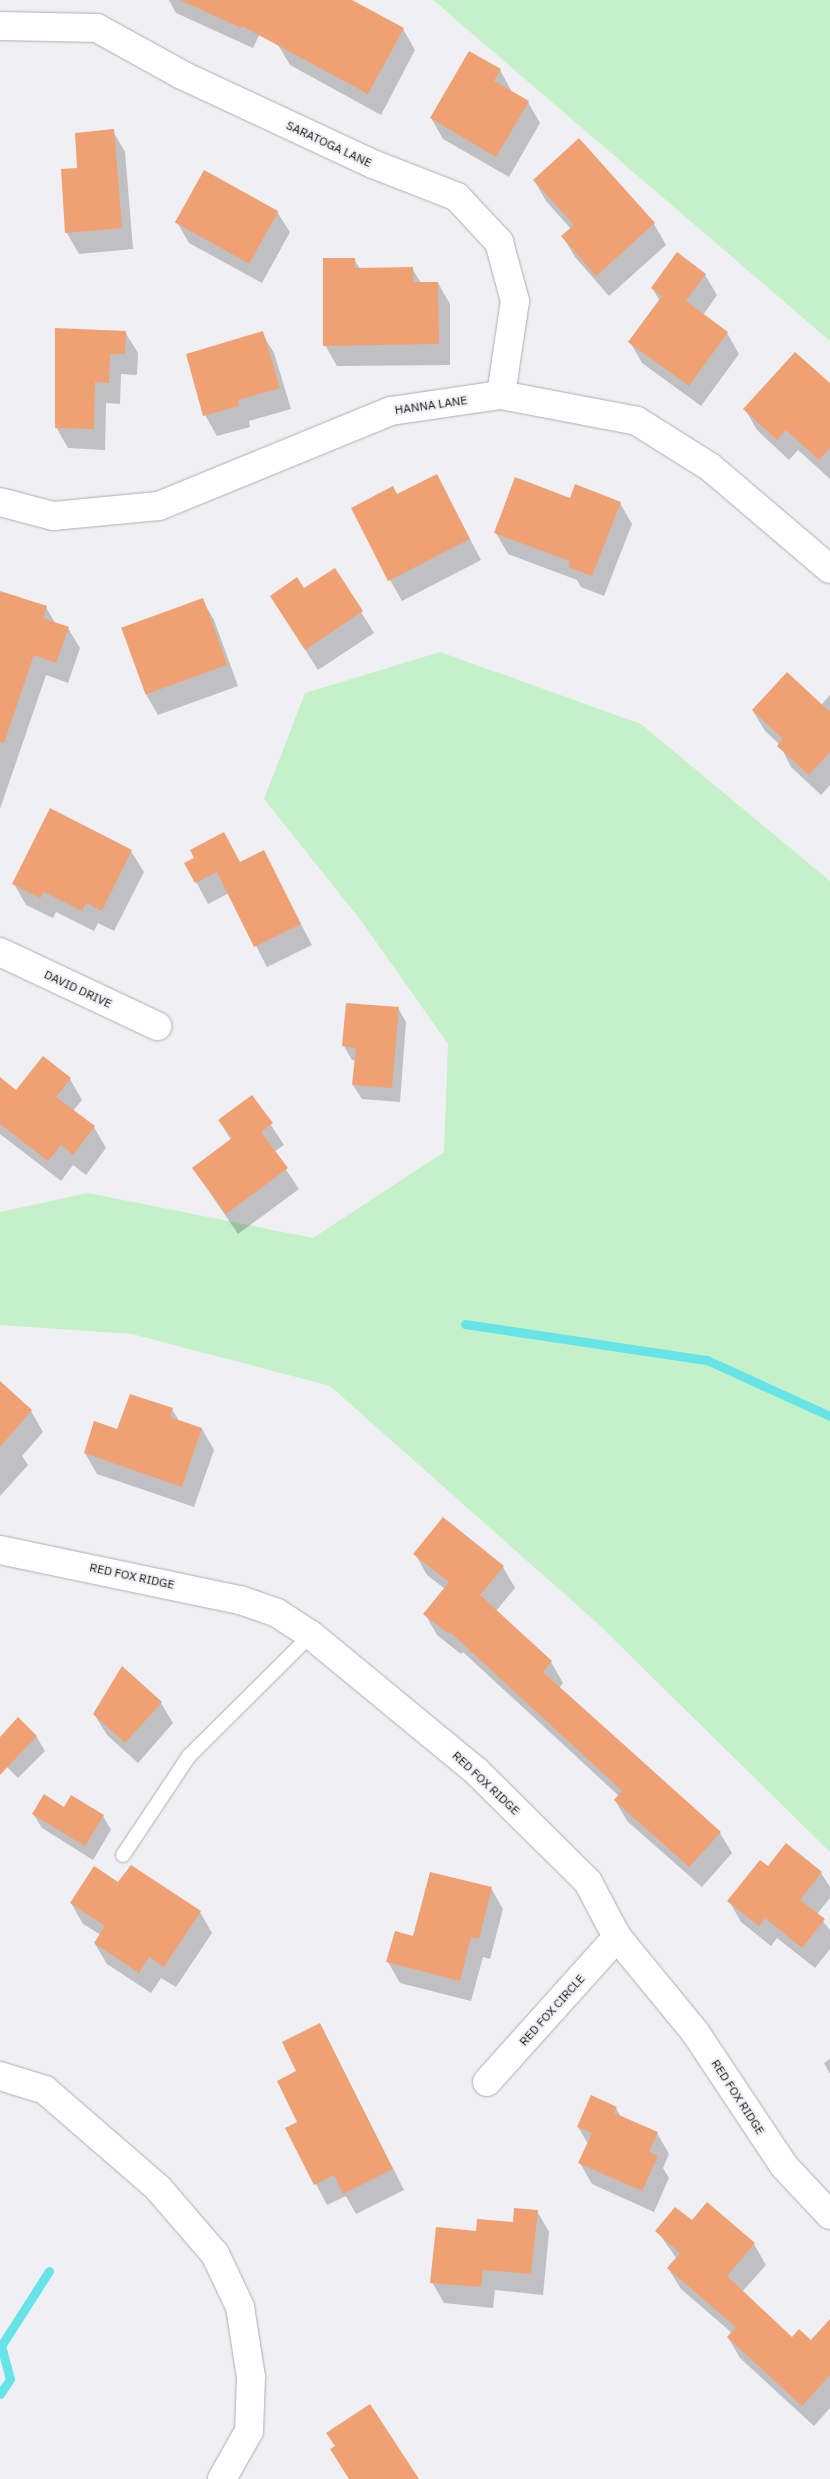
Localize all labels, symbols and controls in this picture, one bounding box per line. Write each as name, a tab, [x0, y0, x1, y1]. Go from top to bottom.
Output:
street label: SARATOGA LANE	[284, 118, 374, 170]
street label: HANNA LANE	[394, 393, 468, 417]
street label: DAVID DRIVE	[42, 967, 114, 1011]
street label: RED FOX RIDGE	[88, 1560, 176, 1592]
street label: RED FOX RIDGE	[449, 1748, 523, 1818]
street label: RED FOX CIRCLE	[516, 1971, 588, 2049]
street label: RED FOX RIDGE	[708, 2057, 768, 2137]

